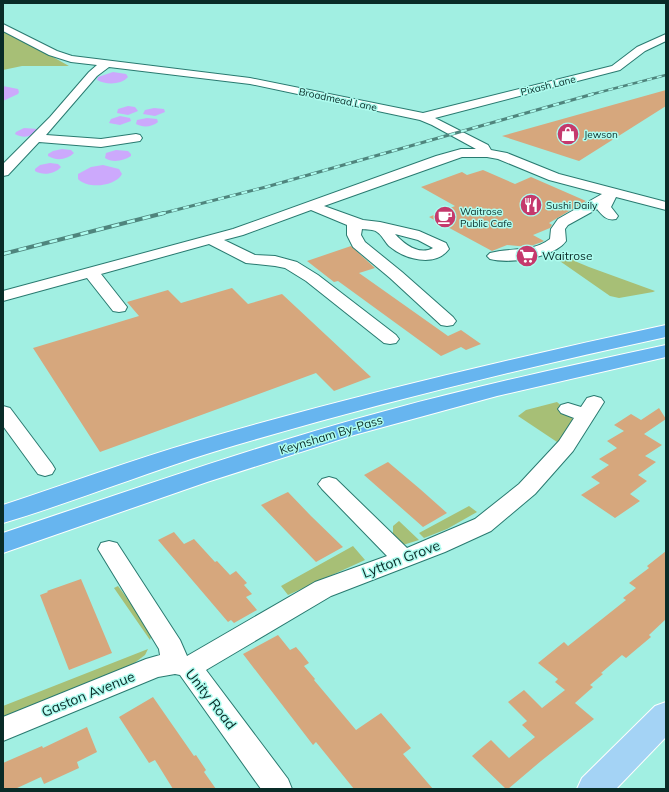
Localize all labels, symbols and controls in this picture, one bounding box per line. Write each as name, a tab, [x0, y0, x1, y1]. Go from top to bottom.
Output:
street label: Pixash Lane	[519, 72, 577, 99]
street label: Broadmead Lane	[298, 85, 378, 114]
shop icon: Jewson	[555, 121, 581, 147]
place label: Jewson	[584, 128, 618, 141]
restaurant icon: Sushi Daily	[518, 192, 544, 218]
place label: Sushi Daily	[546, 199, 598, 212]
cafe icon: Waitrose Public Cafe	[432, 204, 458, 230]
place label: Waitrose Public Cafe	[460, 205, 512, 230]
supermarket icon: Waitrose	[514, 243, 540, 269]
place label: Waitrose	[542, 248, 593, 263]
street label: Keynsham By-Pass	[277, 412, 384, 457]
street label: Lytton Grove	[359, 536, 443, 582]
street label: Unity Road	[182, 665, 240, 733]
street label: Gaston Avenue	[39, 667, 137, 721]

